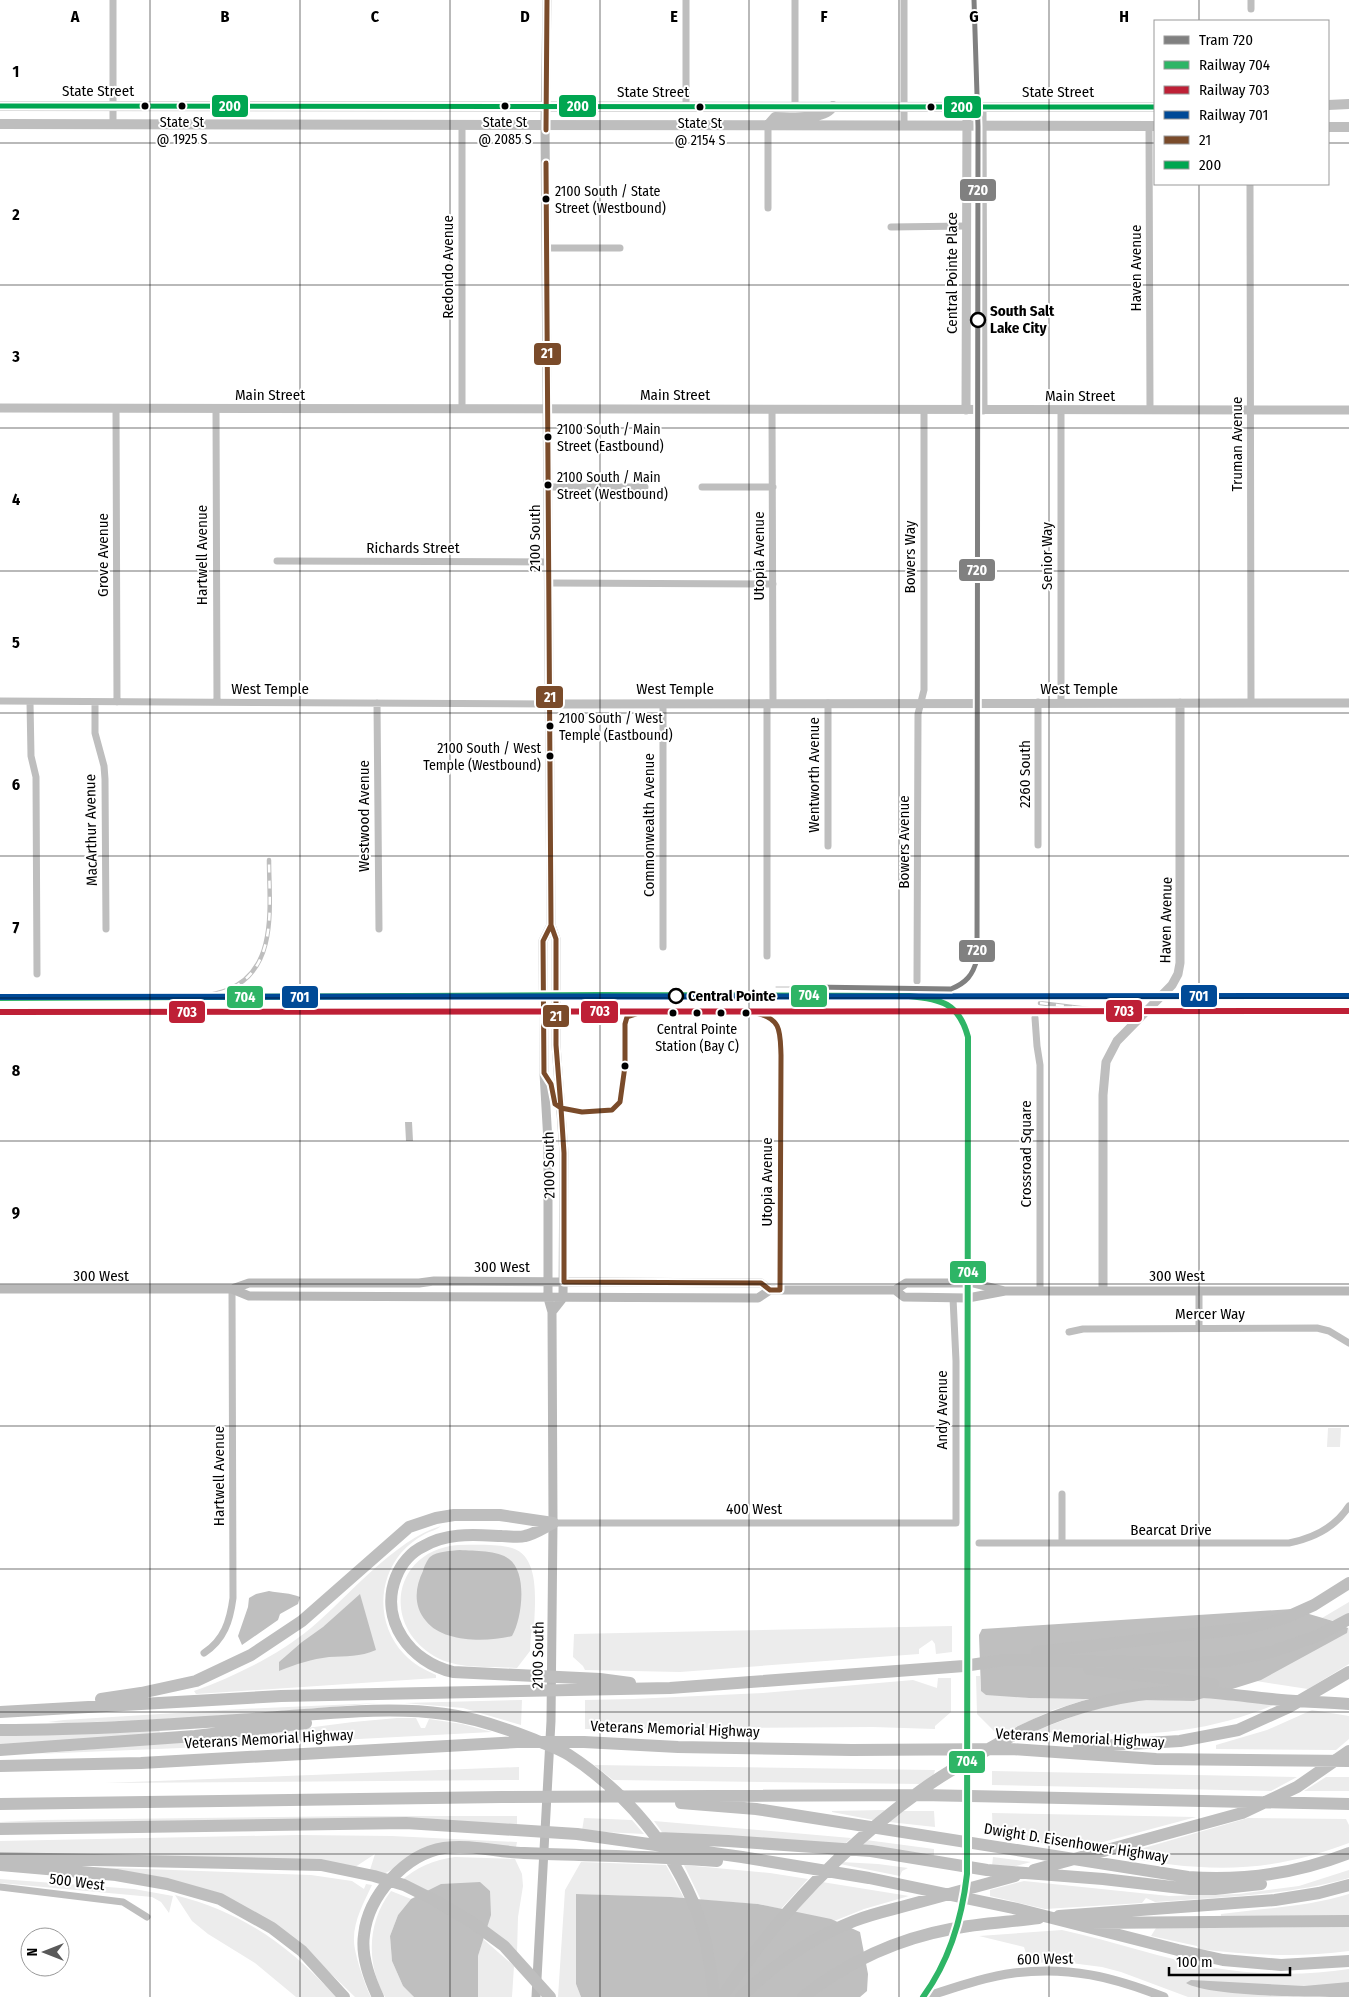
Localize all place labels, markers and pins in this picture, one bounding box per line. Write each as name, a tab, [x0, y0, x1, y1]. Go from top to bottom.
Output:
unlabelled marker	[140, 101, 150, 111]
marker: State St @ 1925 S	[177, 101, 187, 111]
marker: State St @ 2085 S	[500, 101, 510, 111]
marker: State St @ 2154 S	[695, 102, 705, 112]
unlabelled marker	[926, 102, 936, 112]
place label: State St @ 1925 S	[156, 114, 208, 148]
place label: State St @ 2085 S	[478, 114, 532, 148]
place label: State St @ 2154 S	[675, 115, 726, 149]
place label: 2100 South / State Street (Westbound)	[555, 183, 666, 217]
marker: 2100 South / State Street (Westbound)	[541, 194, 551, 204]
place label: South Salt Lake City	[990, 302, 1055, 337]
marker: South Salt Lake City	[970, 312, 986, 328]
place label: 2100 South / Main Street (Eastbound)	[557, 421, 664, 455]
marker: 2100 South / Main Street (Eastbound)	[543, 432, 553, 442]
place label: 2100 South / Main Street (Westbound)	[557, 469, 668, 503]
marker: 2100 South / Main Street (Westbound)	[543, 480, 553, 490]
place label: 2100 South / West Temple (Eastbound)	[559, 710, 673, 744]
marker: 2100 South / West Temple (Eastbound)	[545, 721, 555, 731]
place label: 2100 South / West Temple (Westbound)	[423, 740, 541, 774]
marker: 2100 South / West Temple (Westbound)	[545, 751, 555, 761]
place label: Central Pointe	[688, 987, 776, 1005]
marker: Central Pointe	[668, 988, 684, 1004]
unlabelled marker	[668, 1008, 678, 1018]
marker: Central Pointe Station (Bay C)	[692, 1008, 702, 1018]
unlabelled marker	[716, 1008, 726, 1018]
unlabelled marker	[741, 1008, 751, 1018]
place label: Central Pointe Station (Bay C)	[655, 1021, 739, 1055]
unlabelled marker	[620, 1061, 630, 1071]

